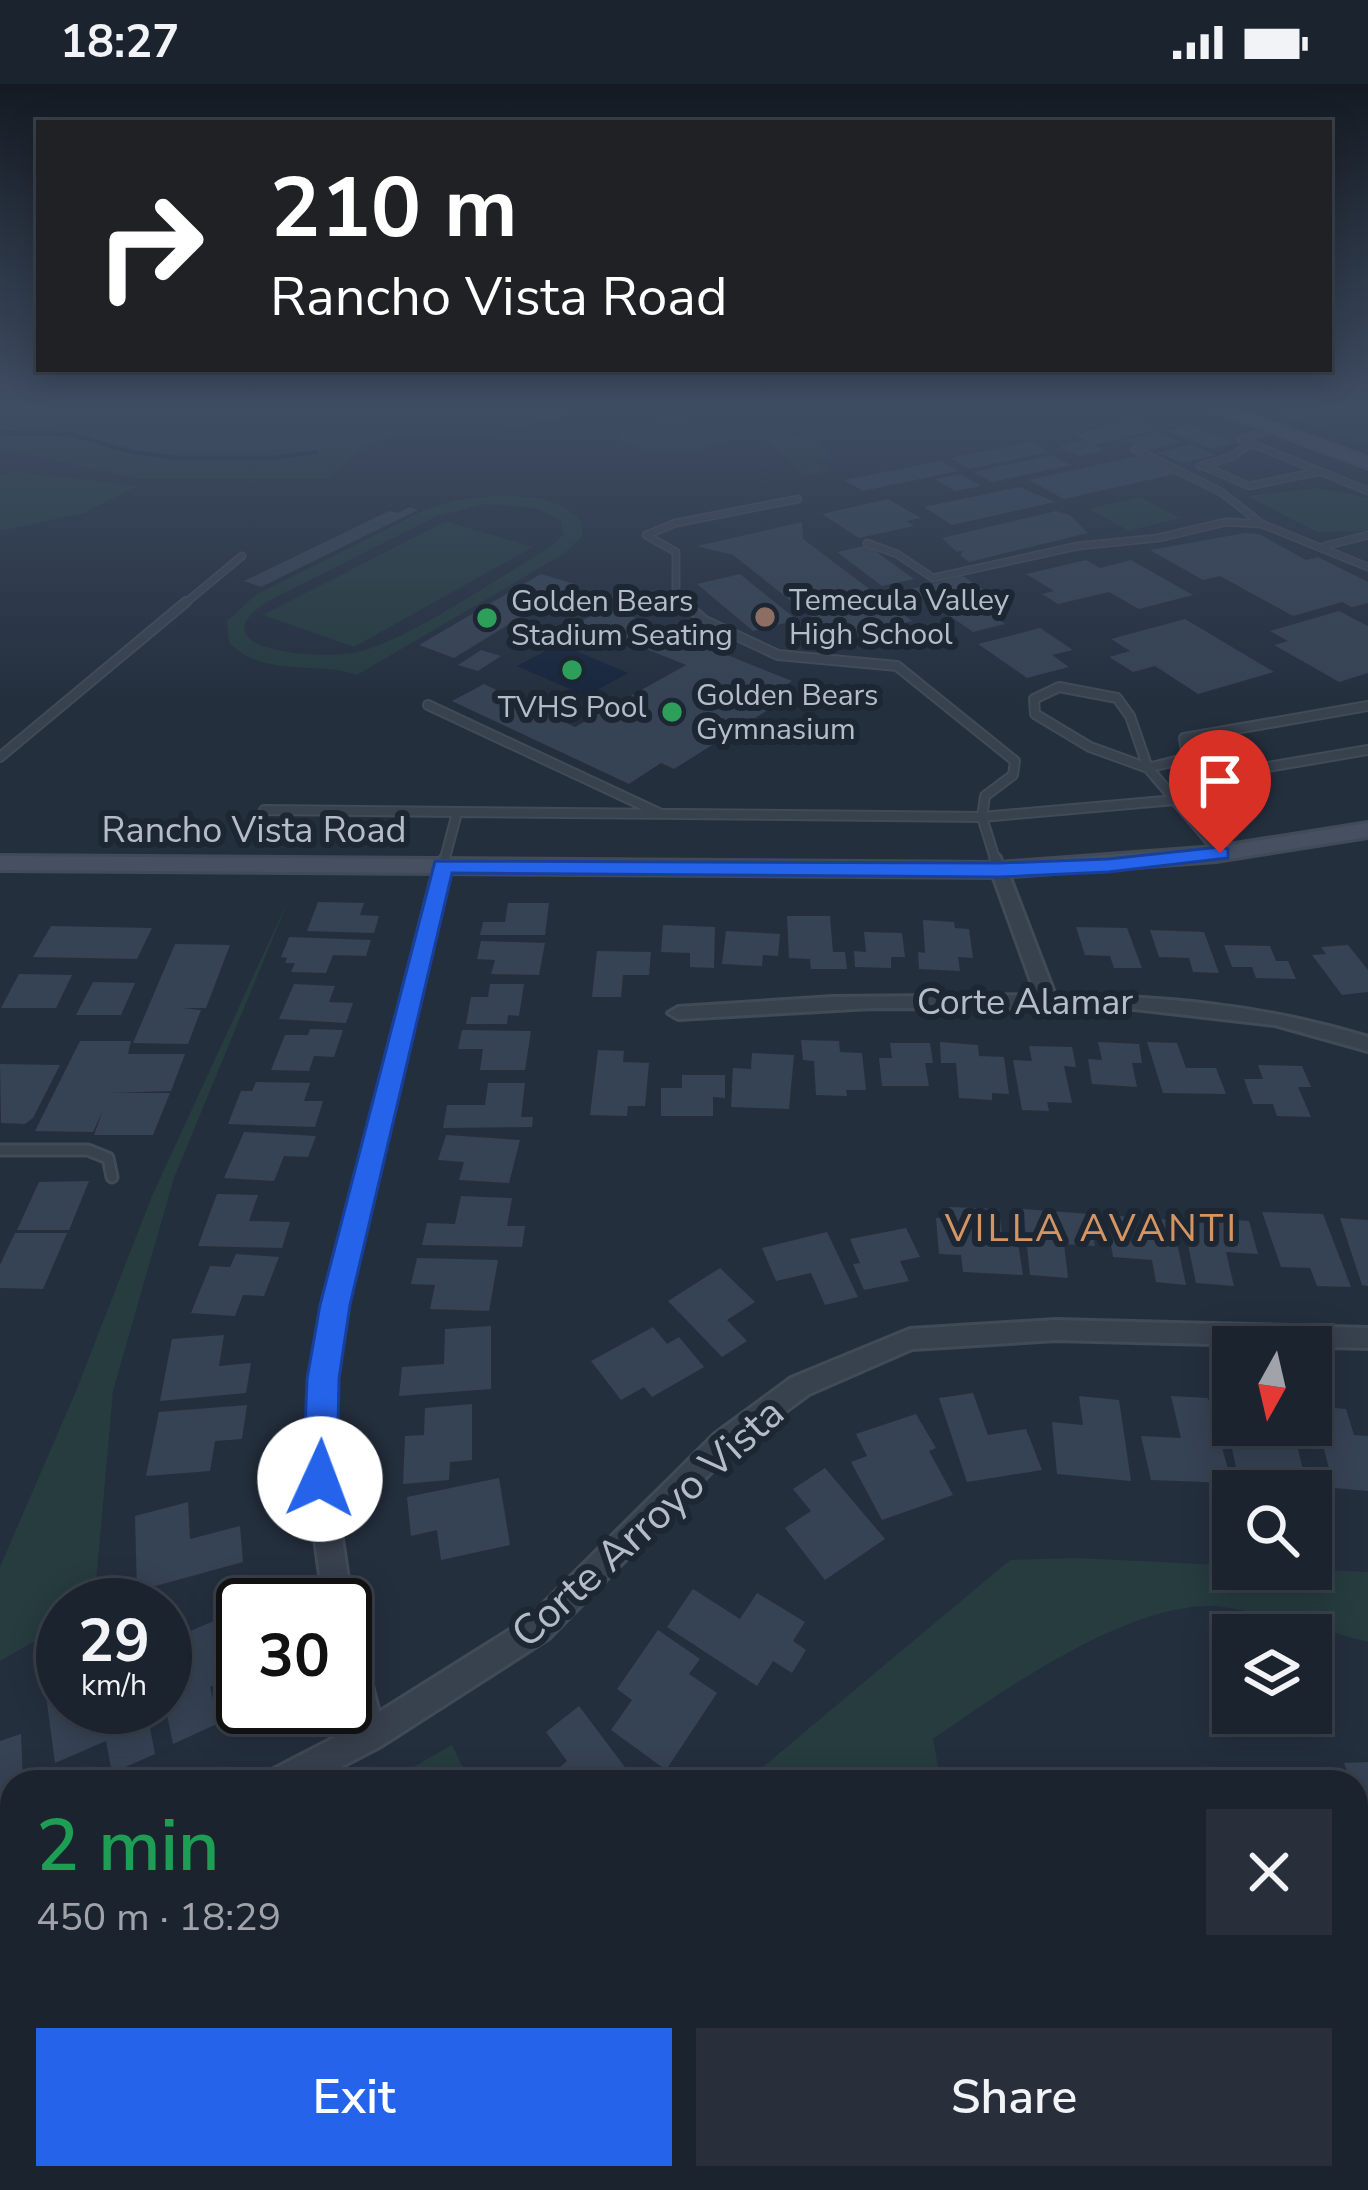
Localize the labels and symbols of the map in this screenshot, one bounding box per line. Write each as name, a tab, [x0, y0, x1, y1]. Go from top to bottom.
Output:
place label: Temecula Valley High School	[789, 580, 1010, 655]
place label: Golden Bears Stadium Seating	[511, 581, 733, 656]
marker: Temecula Valley High School	[752, 604, 778, 630]
marker: Golden Bears Stadium Seating	[474, 605, 500, 631]
marker: TVHS Pool	[559, 657, 585, 683]
place label: Golden Bears Gymnasium	[696, 675, 879, 750]
place label: TVHS Pool	[498, 687, 646, 728]
marker: Golden Bears Gymnasium	[659, 699, 685, 725]
pin	[1169, 730, 1271, 853]
street label: Rancho Vista Road	[102, 806, 406, 855]
street label: Corte Alamar	[917, 978, 1133, 1027]
district label: VILLA AVANTI	[944, 1202, 1239, 1255]
north arrow	[1212, 1326, 1332, 1446]
street label: Corte Arroyo Vista	[499, 1385, 797, 1661]
position arrow	[257, 1416, 383, 1542]
speed limit sign: 30	[216, 1578, 372, 1734]

